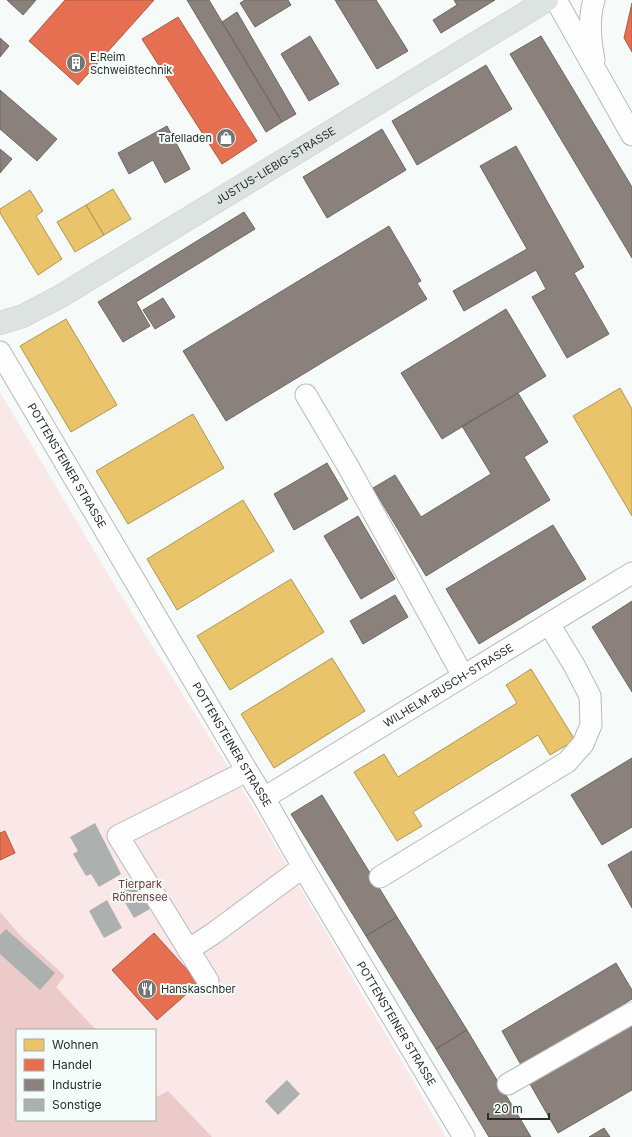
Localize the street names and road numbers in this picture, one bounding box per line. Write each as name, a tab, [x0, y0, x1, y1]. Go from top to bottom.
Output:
street label: JUSTUS-LIEBIG-STRASSE	[213, 124, 338, 207]
street label: POTTENSTEINER STRASSE	[25, 401, 109, 531]
street label: WILHELM-BUSCH-STRASSE	[381, 640, 516, 730]
street label: POTTENSTEINER STRASSE	[189, 680, 275, 809]
street label: POTTENSTEINER STRASSE	[354, 959, 439, 1089]

